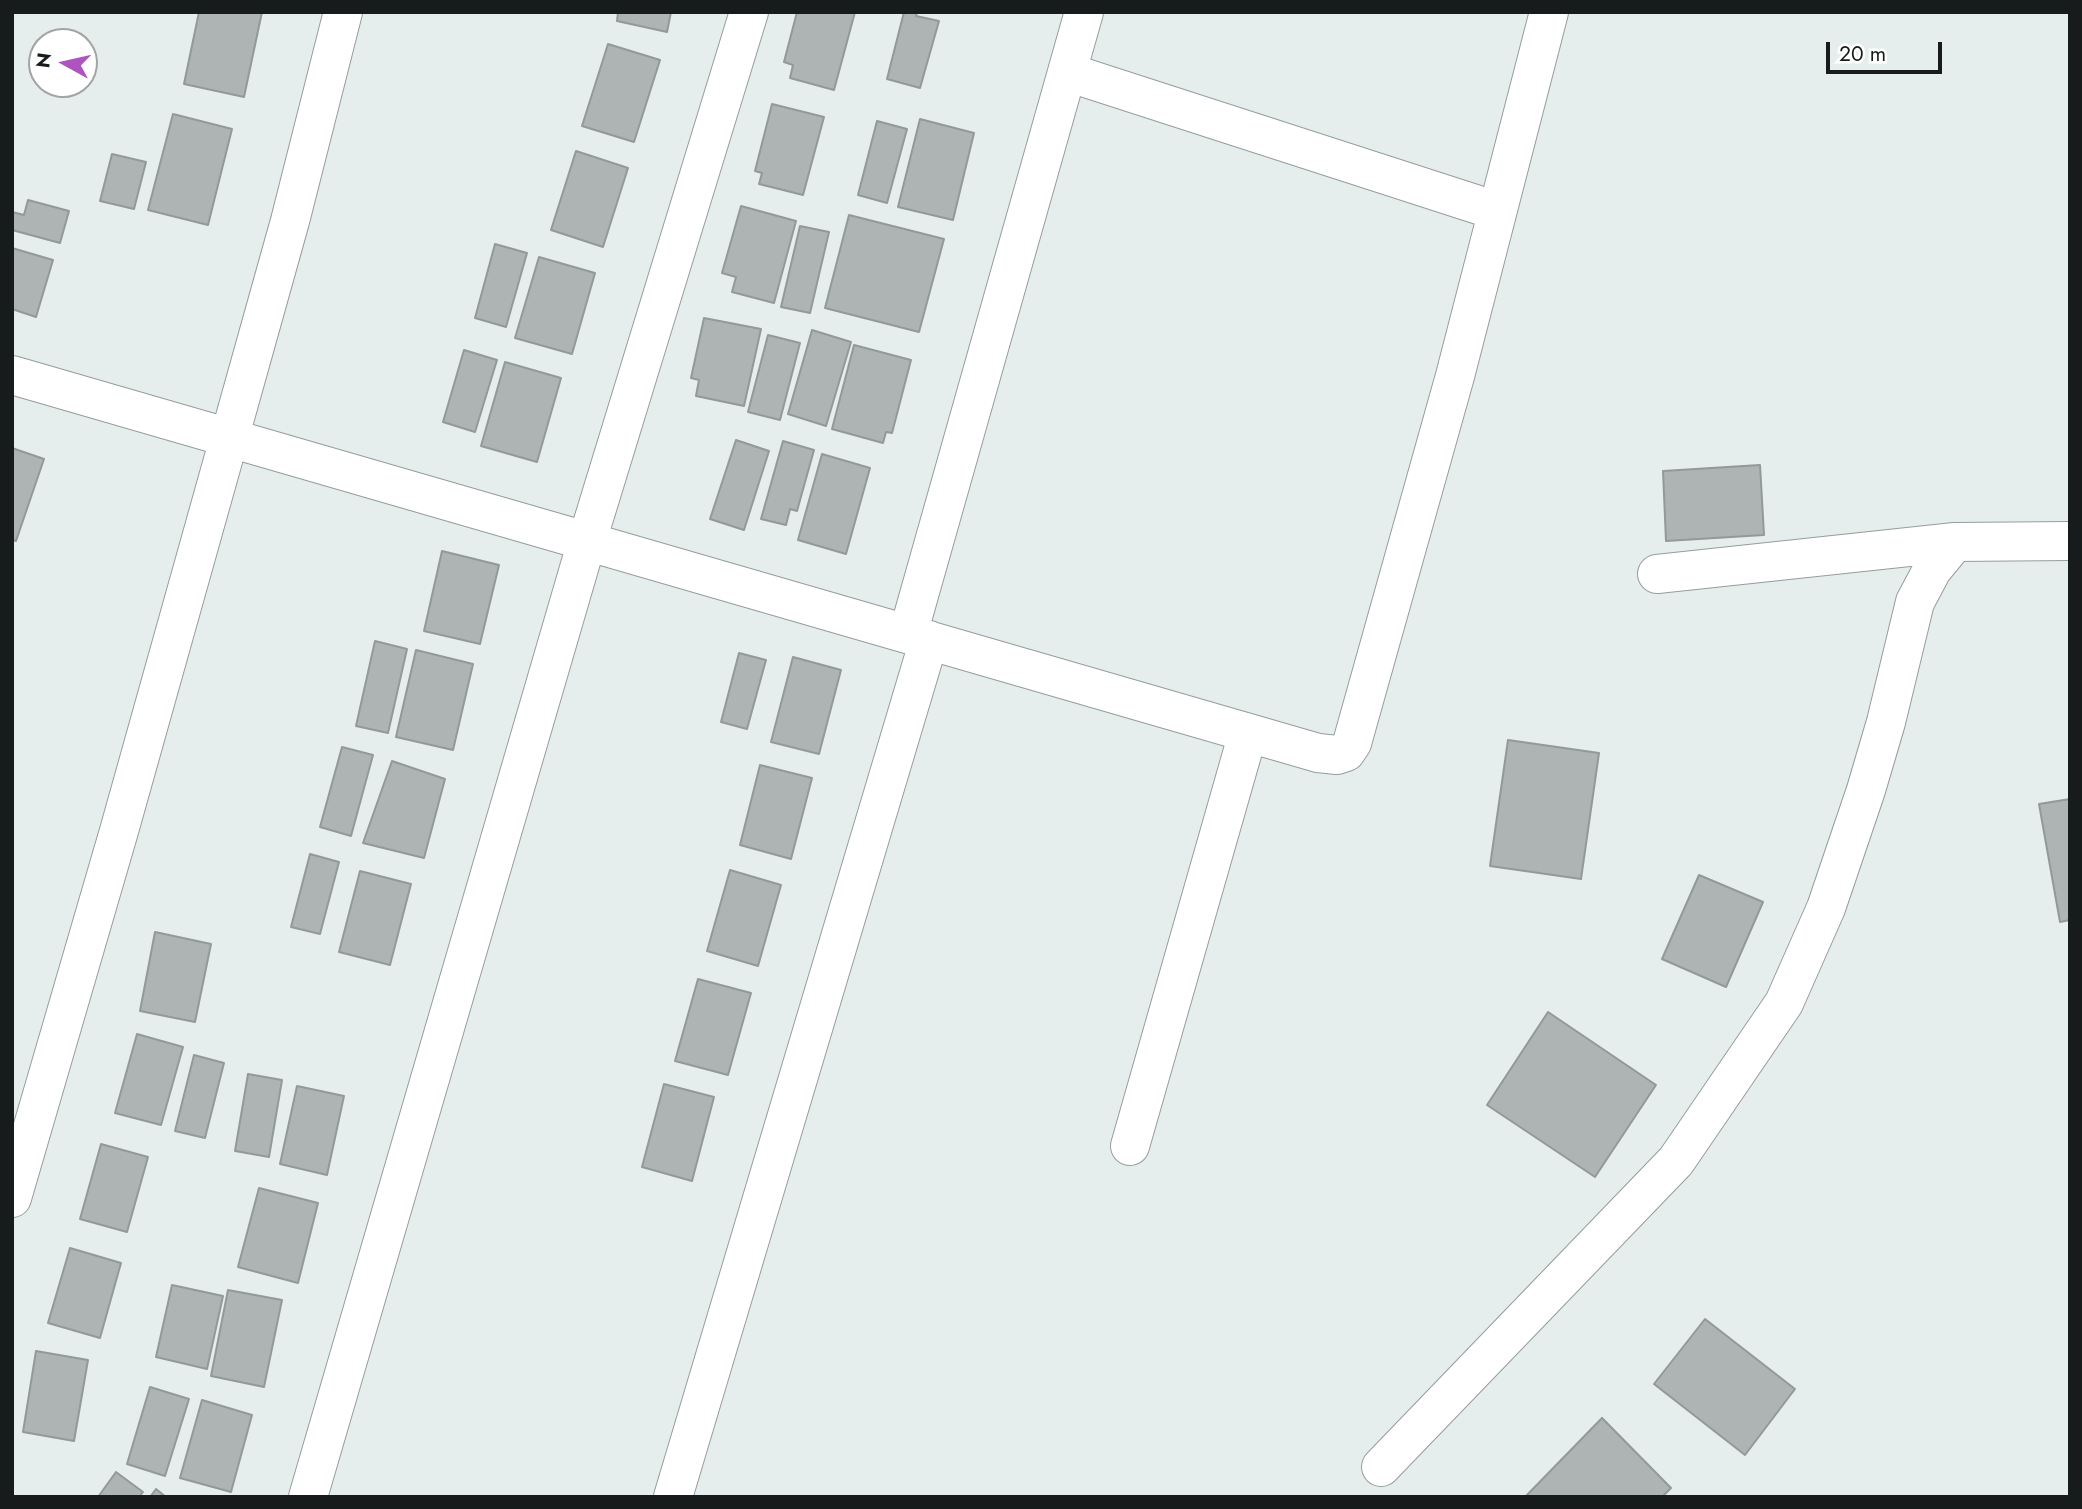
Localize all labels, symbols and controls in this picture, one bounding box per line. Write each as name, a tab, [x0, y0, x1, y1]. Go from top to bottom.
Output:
north arrow	[28, 28, 98, 98]
scale bar	[1830, 28, 1946, 72]
text: 20 m	[1839, 39, 1886, 69]
text: N	[29, 51, 58, 70]

